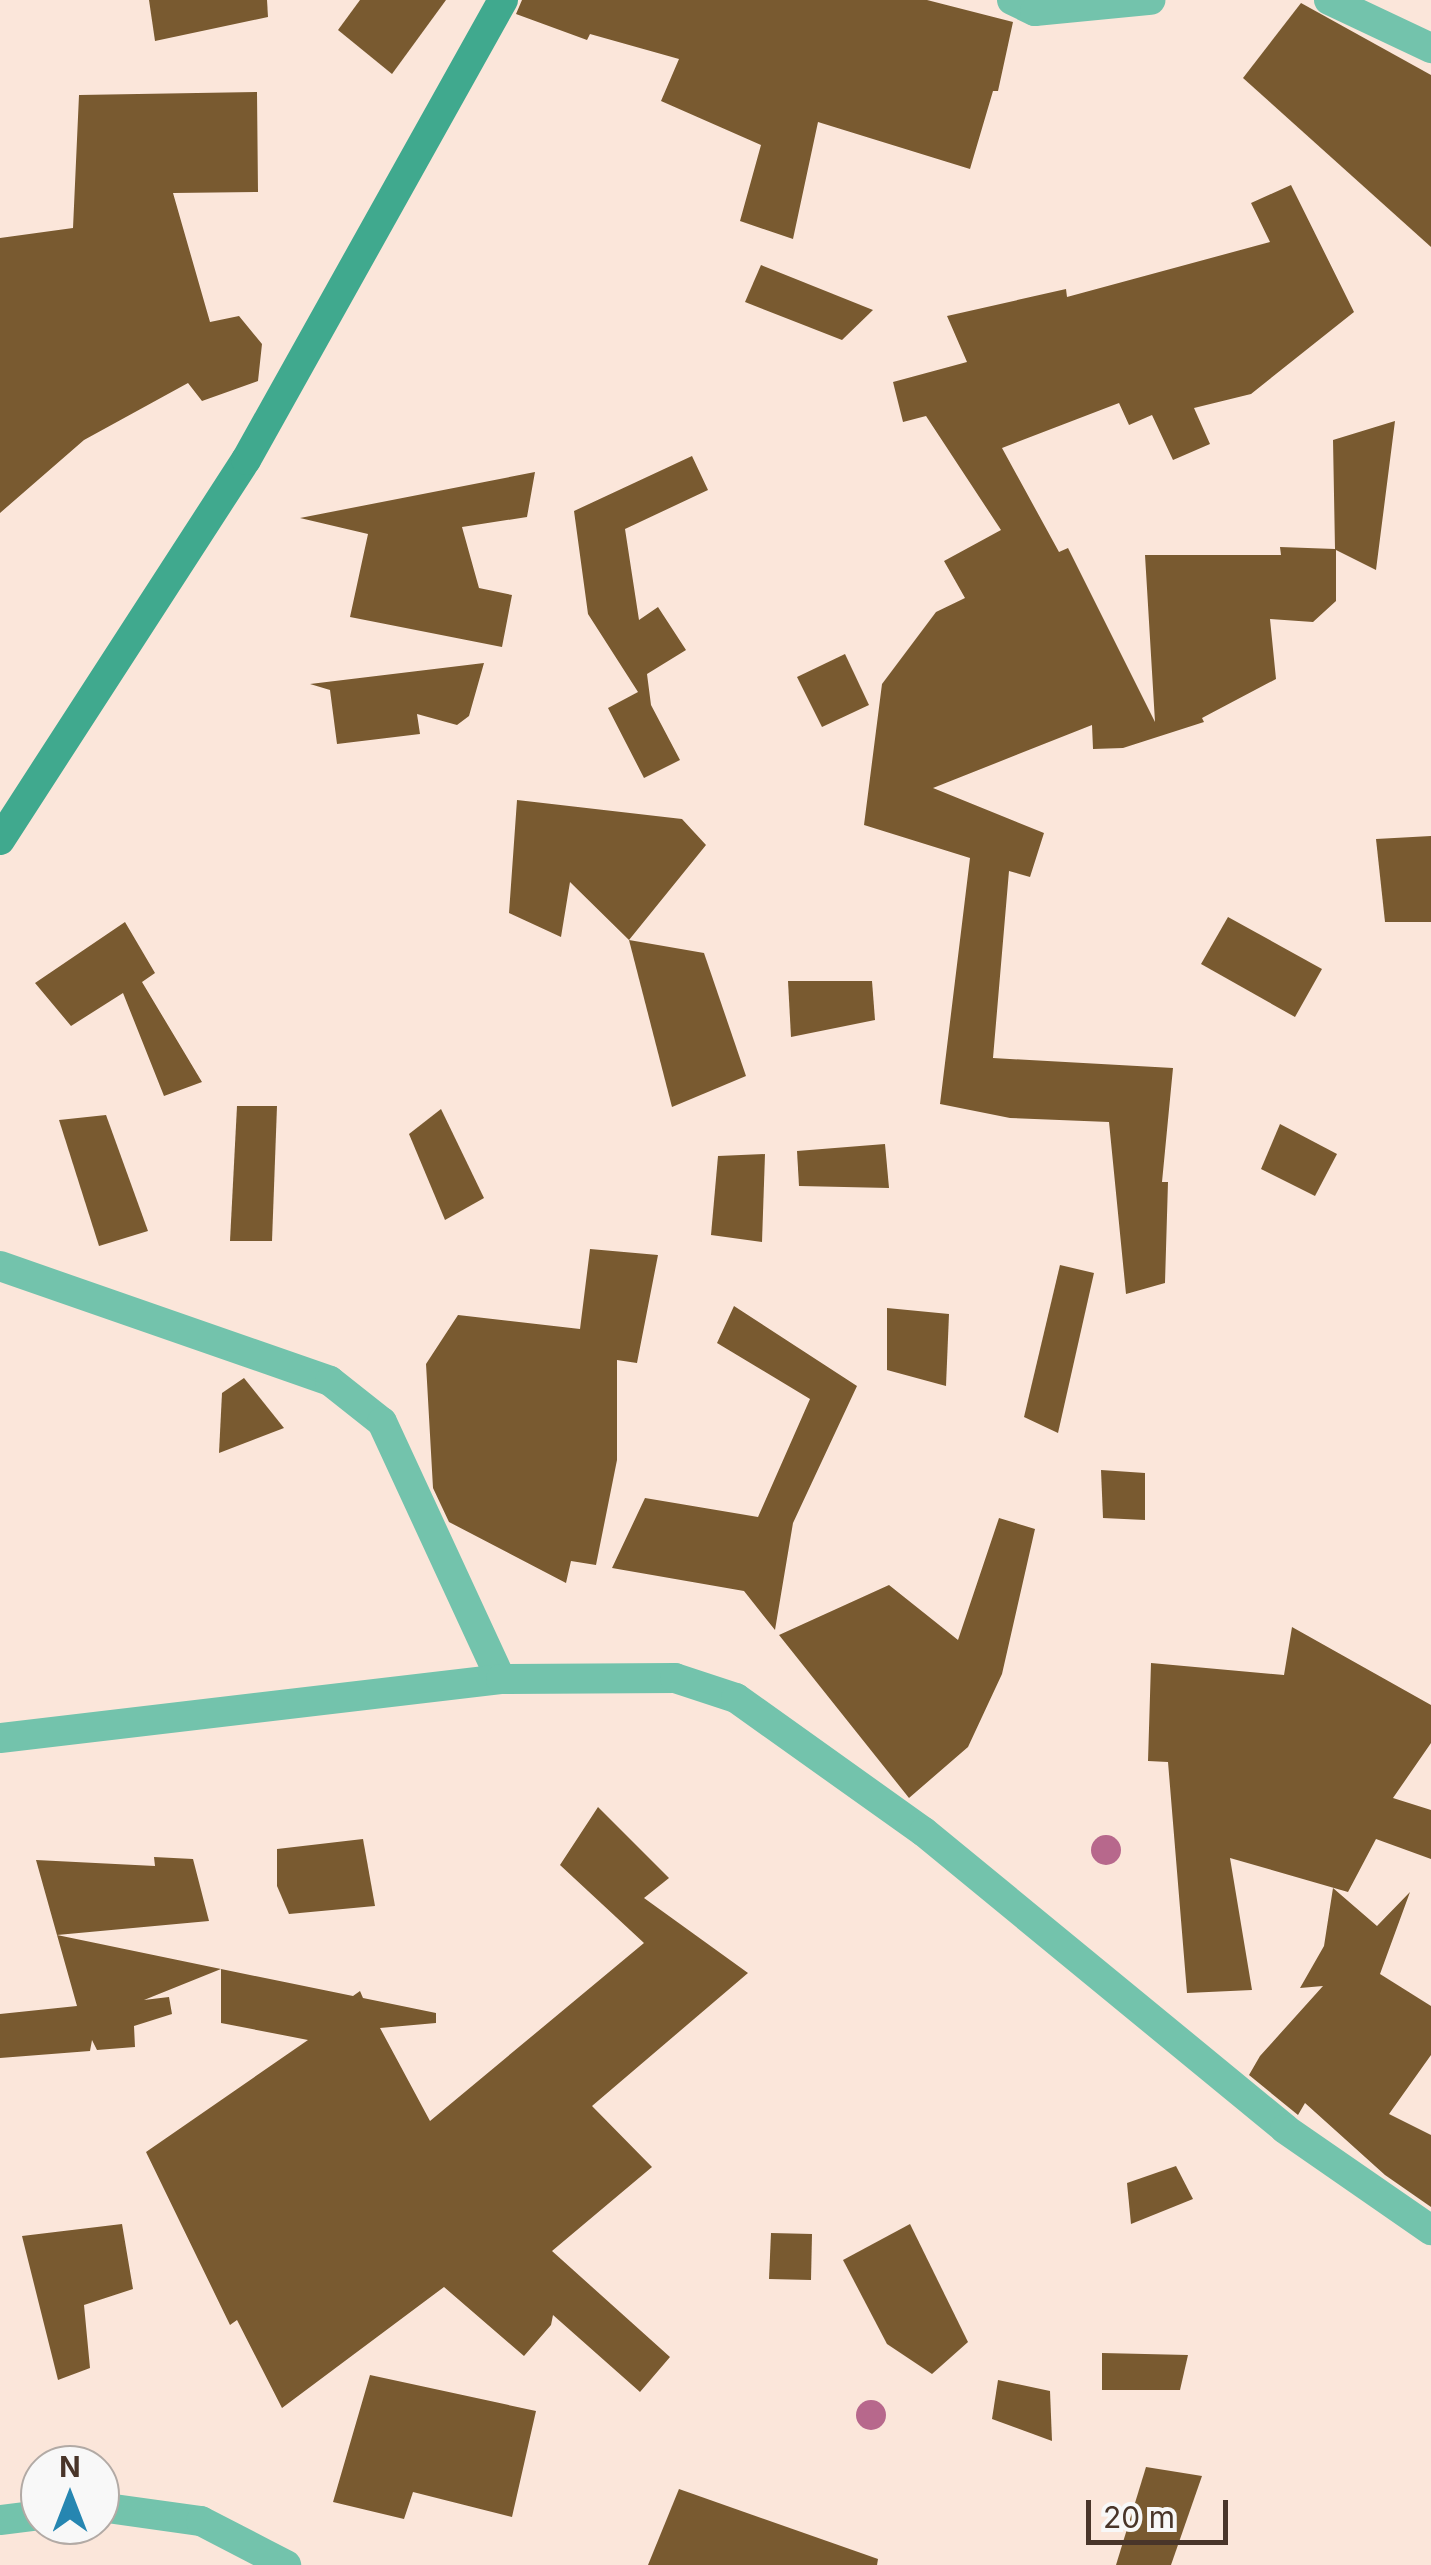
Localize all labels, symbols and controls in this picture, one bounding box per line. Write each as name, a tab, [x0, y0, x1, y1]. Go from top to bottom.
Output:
north arrow	[20, 2445, 120, 2545]
text: N	[59, 2450, 81, 2484]
scale bar	[1091, 2480, 1234, 2542]
text: 20 m	[1103, 2499, 1175, 2535]

